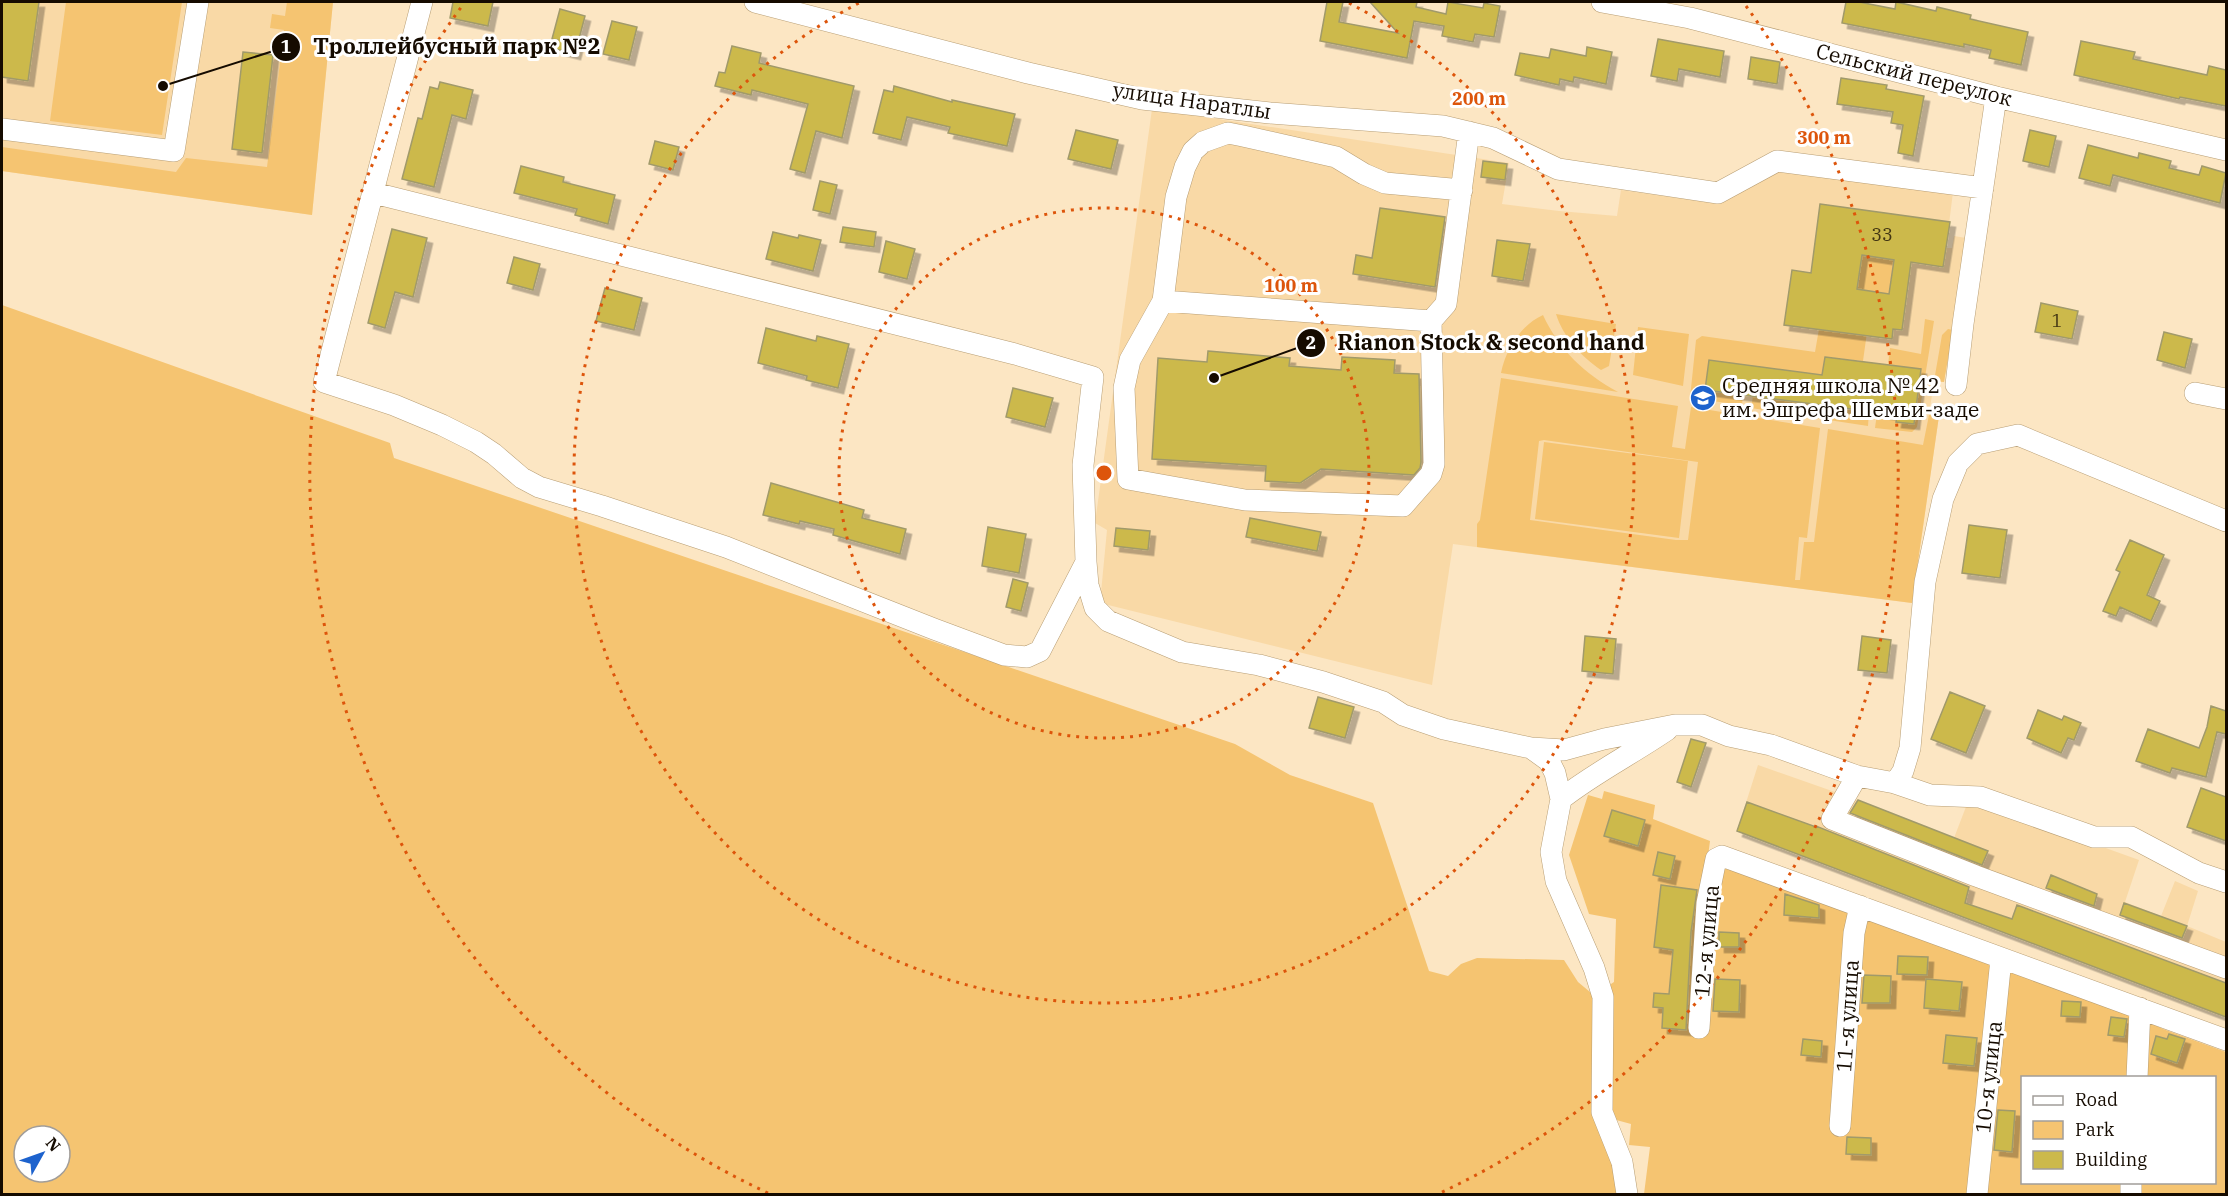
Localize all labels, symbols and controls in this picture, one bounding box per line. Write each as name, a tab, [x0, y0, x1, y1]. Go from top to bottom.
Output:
callout: Троллейбусный парк №2	[271, 27, 612, 67]
text: Троллейбусный парк №2	[313, 31, 601, 60]
text: 1	[281, 35, 292, 58]
street label: Сельский переулок	[1813, 36, 2015, 112]
street label: улица Наратлы	[1111, 75, 1273, 125]
text: 200 m	[1452, 87, 1507, 110]
text: 300 m	[1797, 126, 1852, 149]
house number: 33	[1871, 223, 1893, 246]
text: 100 m	[1264, 274, 1319, 297]
house number: 1	[2052, 309, 2062, 332]
callout: Rianon Stock & second hand	[1296, 323, 1657, 363]
text: Rianon Stock & second hand	[1337, 327, 1645, 356]
text: 2	[1306, 331, 1316, 354]
place label: Средняя школа № 42 им. Эшрефа Шемьи-заде	[1722, 371, 1979, 423]
school or university icon: Средняя школа № 42 им. Эшрефа Шемьи-заде	[1688, 383, 1718, 413]
centre of rings	[1094, 463, 1114, 483]
street label: 12-я улица	[1687, 883, 1725, 998]
street label: 11-я улица	[1829, 959, 1865, 1073]
street label: 10-я улица	[1968, 1019, 2008, 1135]
legend	[2021, 1076, 2216, 1184]
text: Road	[2075, 1088, 2118, 1111]
text: Park	[2075, 1118, 2115, 1141]
north arrow	[12, 1124, 72, 1184]
text: N	[42, 1133, 65, 1156]
text: Building	[2075, 1148, 2147, 1171]

